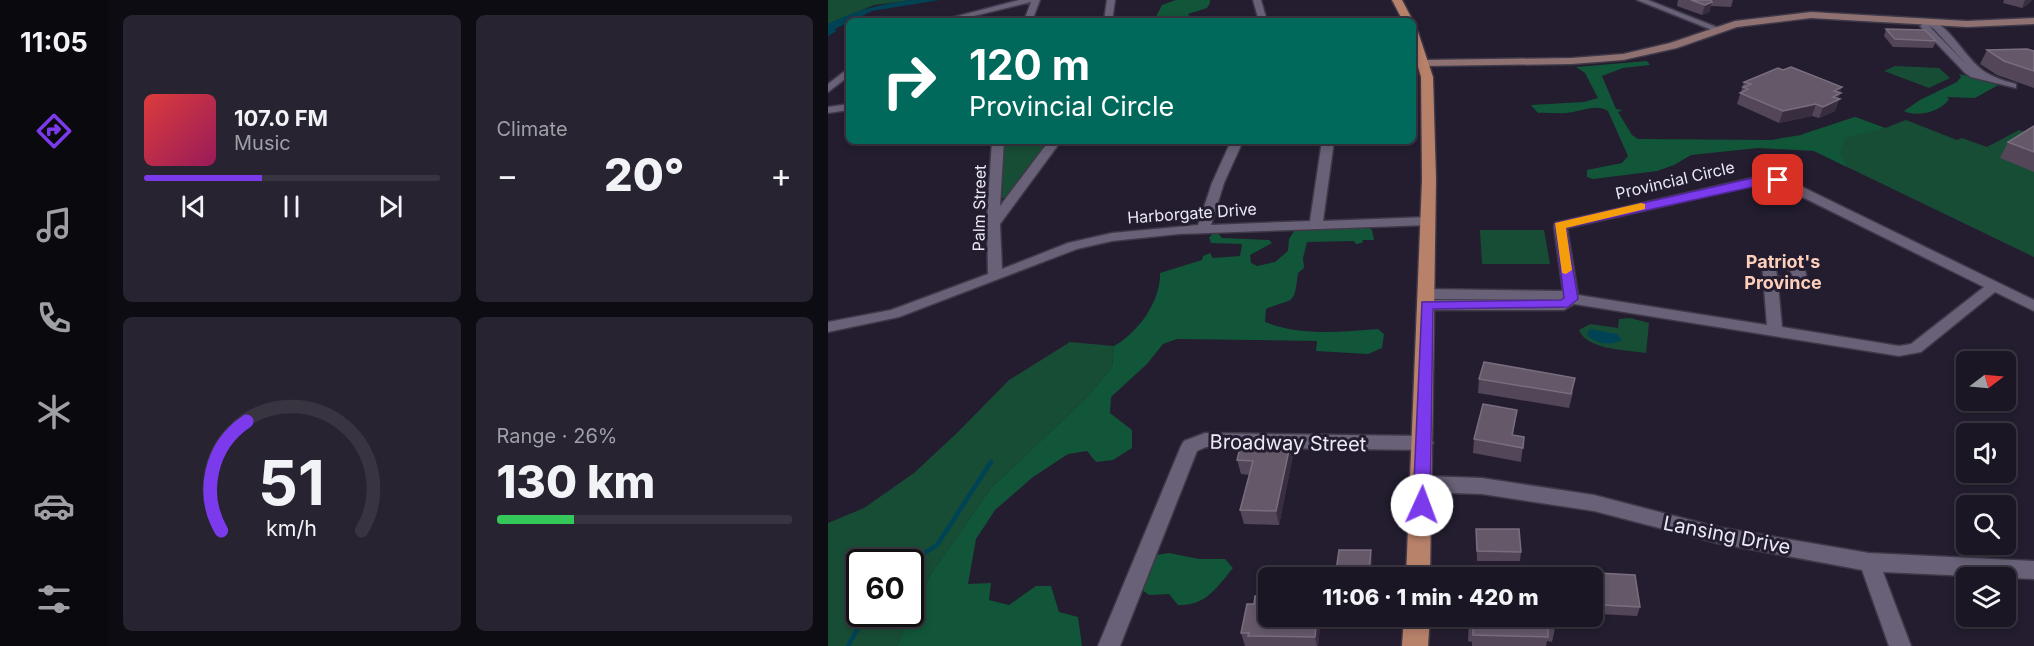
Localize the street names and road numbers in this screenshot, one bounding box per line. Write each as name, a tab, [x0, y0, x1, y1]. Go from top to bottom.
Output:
street label: Provincial Circle	[1613, 157, 1737, 203]
street label: Palm Street	[968, 164, 990, 252]
street label: Harborgate Drive	[1127, 199, 1257, 227]
street label: Broadway Street	[1210, 430, 1367, 456]
street label: Lansing Drive	[1661, 511, 1793, 559]

